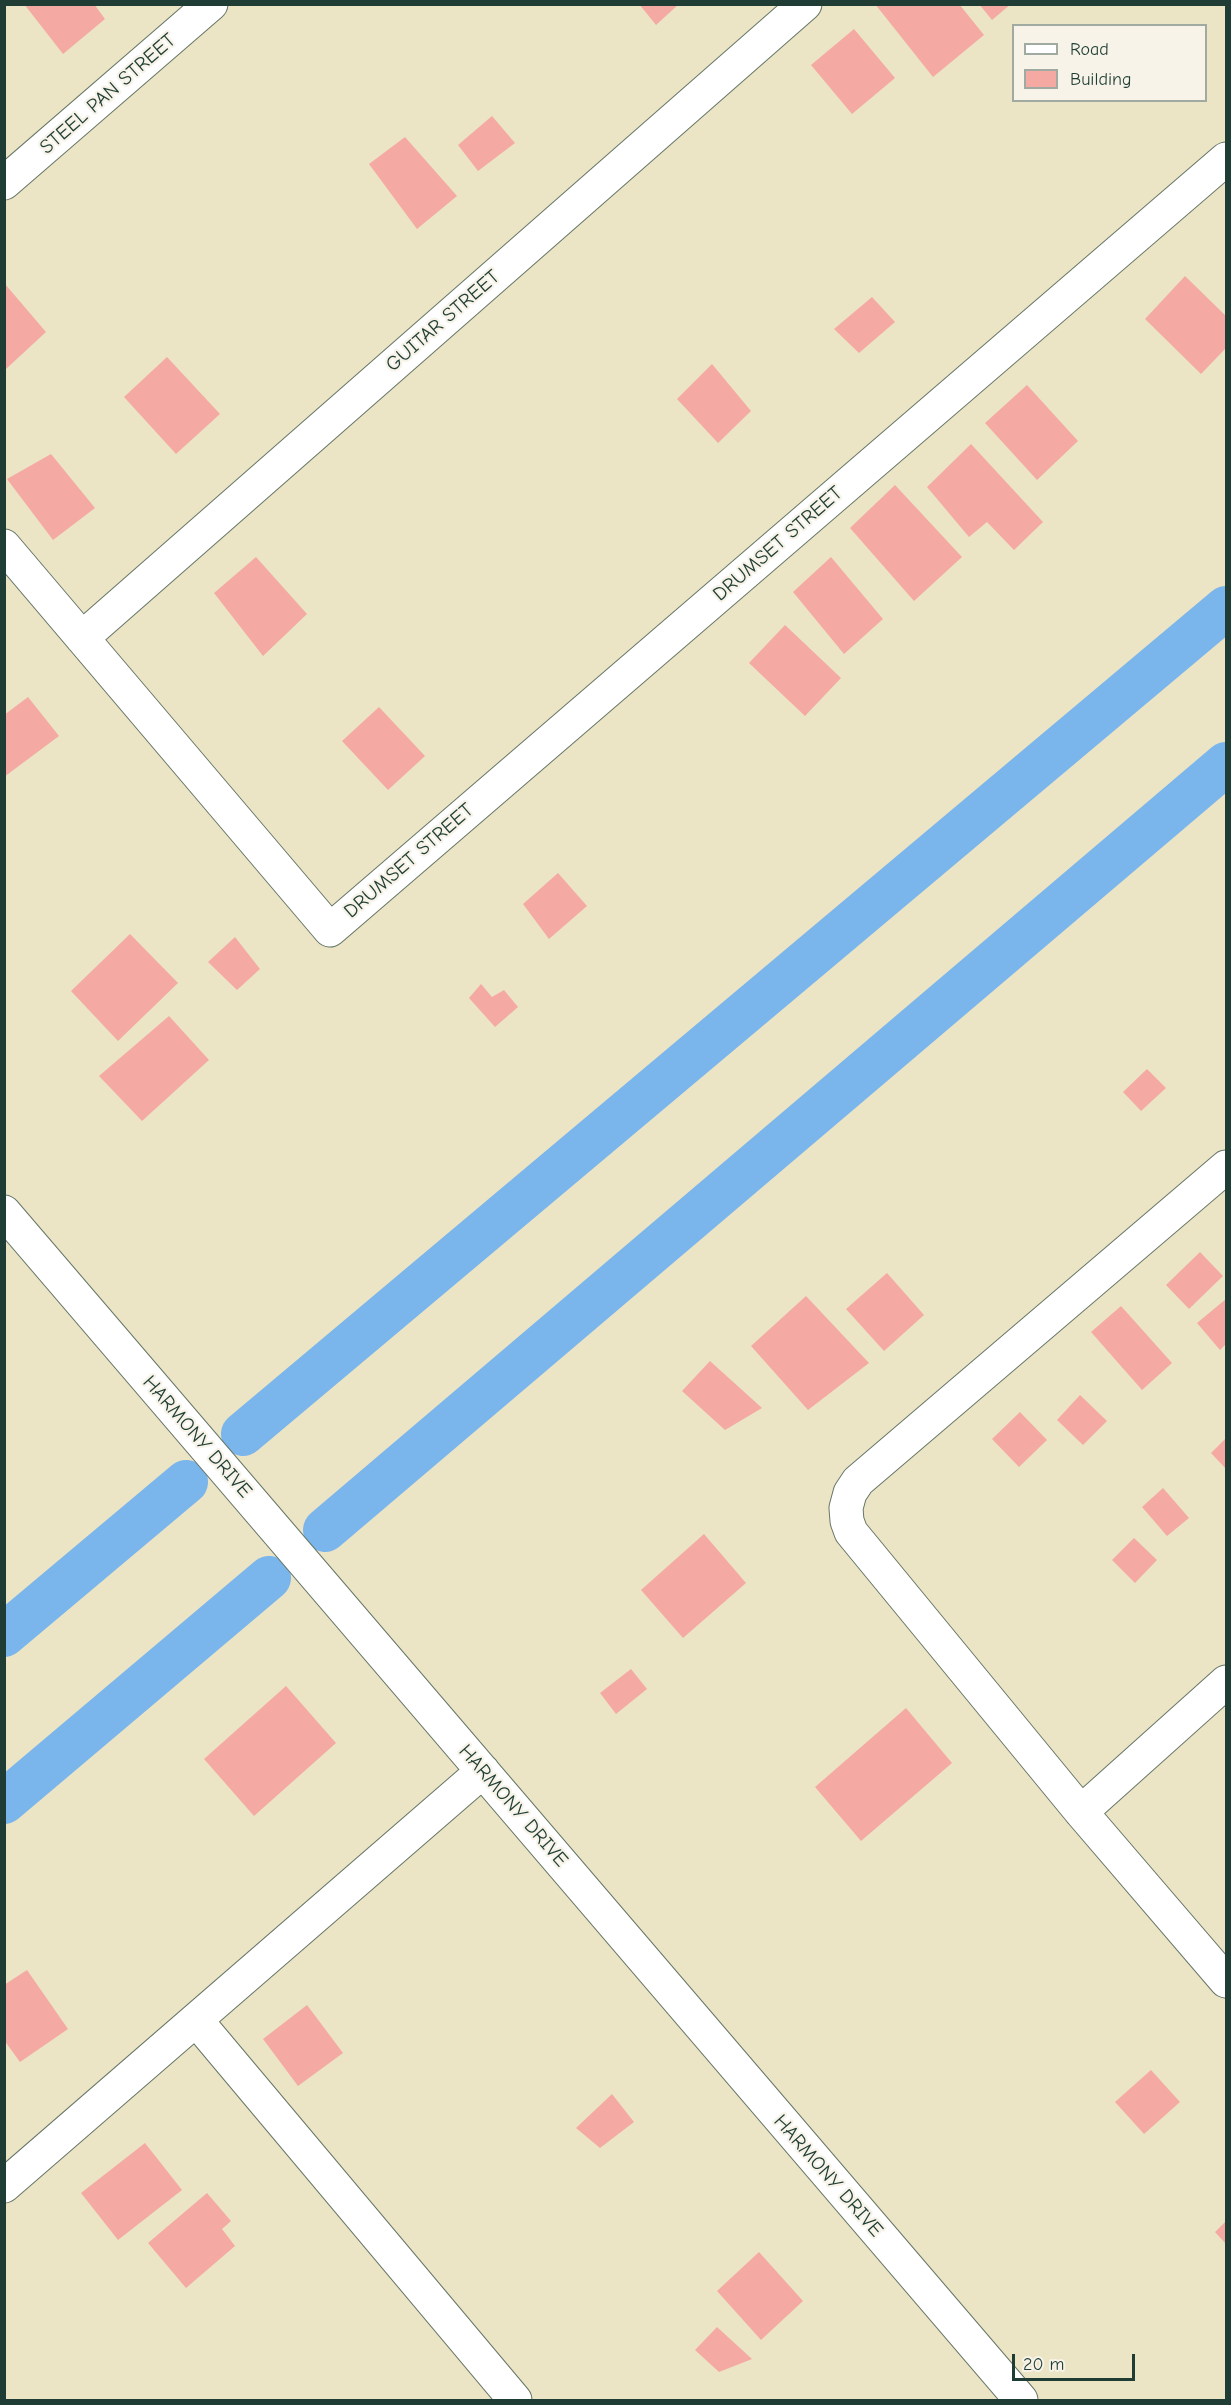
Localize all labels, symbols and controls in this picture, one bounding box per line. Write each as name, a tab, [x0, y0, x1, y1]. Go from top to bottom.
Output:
legend	[1012, 24, 1207, 102]
street label: STEEL PAN STREET	[35, 28, 181, 160]
text: Road	[1070, 39, 1109, 60]
text: Building	[1070, 69, 1132, 90]
street label: GUITAR STREET	[381, 265, 505, 377]
street label: DRUMSET STREET	[709, 481, 847, 607]
street label: DRUMSET STREET	[340, 798, 478, 924]
street label: HARMONY DRIVE	[137, 1371, 257, 1503]
street label: HARMONY DRIVE	[453, 1740, 573, 1872]
street label: HARMONY DRIVE	[768, 2110, 888, 2242]
scale bar	[1015, 2342, 1138, 2380]
text: 20 m	[1023, 2354, 1064, 2375]

